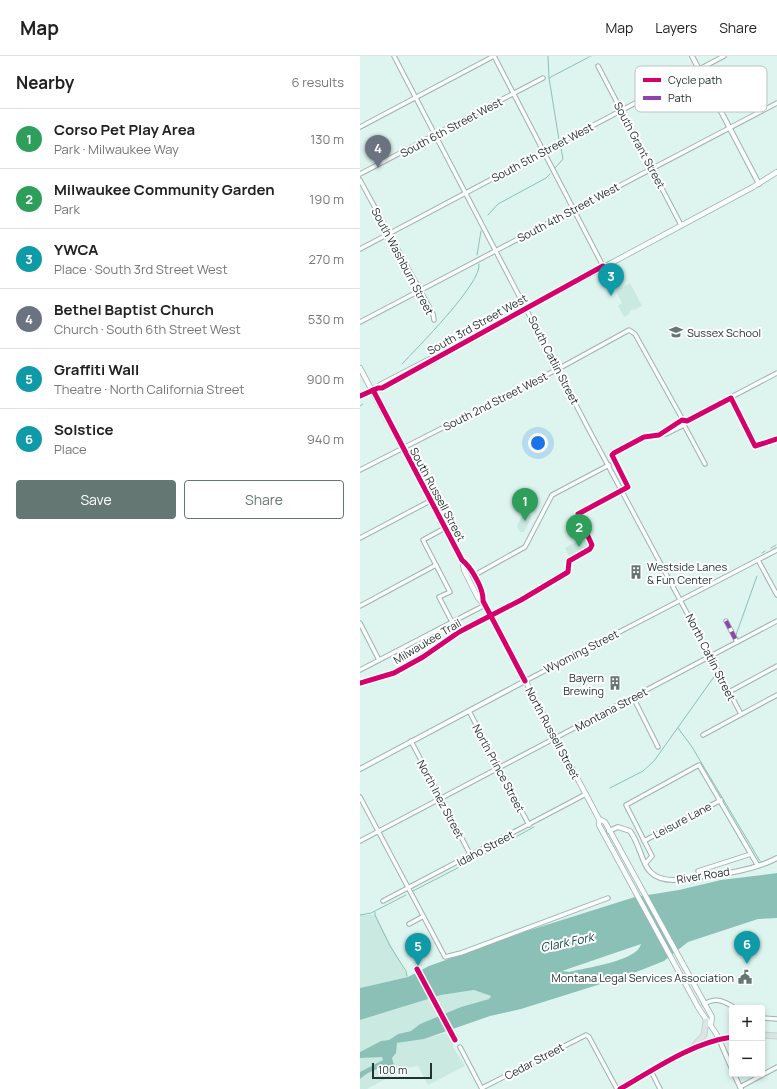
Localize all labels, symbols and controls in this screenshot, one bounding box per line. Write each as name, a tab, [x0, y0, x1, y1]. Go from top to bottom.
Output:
text: Map	[20, 15, 59, 41]
text: Map	[605, 18, 633, 37]
text: Layers	[655, 18, 697, 37]
text: Share	[719, 18, 757, 37]
legend	[635, 66, 767, 112]
text: Nearby	[16, 71, 74, 94]
text: Cycle path	[668, 72, 722, 87]
text: 6 results	[292, 73, 344, 91]
text: Path	[668, 90, 691, 105]
street label: South 6th Street West	[397, 94, 505, 160]
street label: South Grant Street	[611, 99, 669, 191]
text: Corso Pet Play Area	[54, 119, 195, 140]
street label: South 5th Street West	[489, 119, 595, 185]
text: 1	[26, 130, 32, 148]
text: 130 m	[310, 130, 344, 148]
pin: 4	[365, 135, 391, 168]
text: Park · Milwaukee Way	[54, 140, 179, 158]
text: Milwaukee Community Garden	[54, 179, 275, 200]
street label: South 4th Street West	[514, 179, 622, 245]
text: 2	[25, 190, 33, 208]
text: 190 m	[309, 190, 344, 208]
text: Park	[54, 200, 80, 218]
street label: South Washburn Street	[368, 205, 438, 317]
text: YWCA	[54, 239, 98, 260]
text: 3	[25, 250, 33, 268]
text: 270 m	[309, 250, 344, 268]
text: Place · South 3rd Street West	[54, 260, 228, 278]
pin: 3	[598, 263, 624, 296]
street label: South 3rd Street West	[424, 290, 530, 358]
text: Bethel Baptist Church	[54, 299, 214, 320]
text: 4	[25, 310, 33, 328]
text: 530 m	[308, 310, 344, 328]
street label: South Catlin Street	[525, 313, 583, 407]
text: Church · South 6th Street West	[54, 320, 241, 338]
school or university icon: Sussex School	[668, 324, 684, 340]
place label: Sussex School	[687, 325, 761, 340]
text: Graffiti Wall	[54, 359, 139, 380]
street label: South 2nd Street West	[440, 368, 550, 434]
text: 5	[25, 370, 33, 388]
text: 900 m	[306, 370, 344, 388]
text: Theatre · North California Street	[54, 380, 245, 398]
text: Solstice	[54, 419, 114, 440]
text: 6	[25, 430, 33, 448]
text: 940 m	[307, 430, 344, 448]
your location	[528, 433, 548, 453]
text: Place	[54, 440, 87, 458]
street label: South Russell Street	[407, 445, 469, 543]
button: Save	[16, 480, 176, 519]
button: Share	[184, 480, 344, 519]
pin: 1	[512, 488, 538, 521]
pin: 2	[566, 514, 592, 547]
place label: Westside Lanes & Fun Center	[647, 559, 727, 587]
building icon: Westside Lanes & Fun Center	[628, 564, 644, 580]
street label: North Catlin Street	[683, 611, 739, 703]
street label: Milwaukee Trail	[390, 615, 464, 667]
street label: Wyoming Street	[541, 626, 621, 676]
place label: Bayern Brewing	[563, 670, 604, 698]
building icon: Bayern Brewing	[607, 675, 623, 691]
street label: North Russell Street	[522, 684, 584, 782]
street label: Montana Street	[572, 684, 650, 734]
street label: North Prince Street	[469, 721, 529, 815]
street label: North Inez Street	[414, 757, 468, 841]
street label: Leisure Lane	[650, 798, 714, 842]
street label: Idaho Street	[454, 827, 516, 869]
street label: River Road	[675, 863, 731, 887]
water label: Clark Fork	[539, 928, 597, 956]
pin: 6	[734, 931, 760, 964]
pin: 5	[405, 933, 431, 966]
public building icon: Montana Legal Services Association	[737, 969, 753, 985]
place label: Montana Legal Services Association	[552, 970, 734, 985]
map controls	[729, 1005, 765, 1077]
button: +	[729, 1005, 765, 1041]
street label: Cedar Street	[502, 1039, 566, 1083]
button: −	[729, 1041, 765, 1077]
scale bar	[372, 1061, 432, 1080]
text: 100 m	[378, 1062, 407, 1077]

